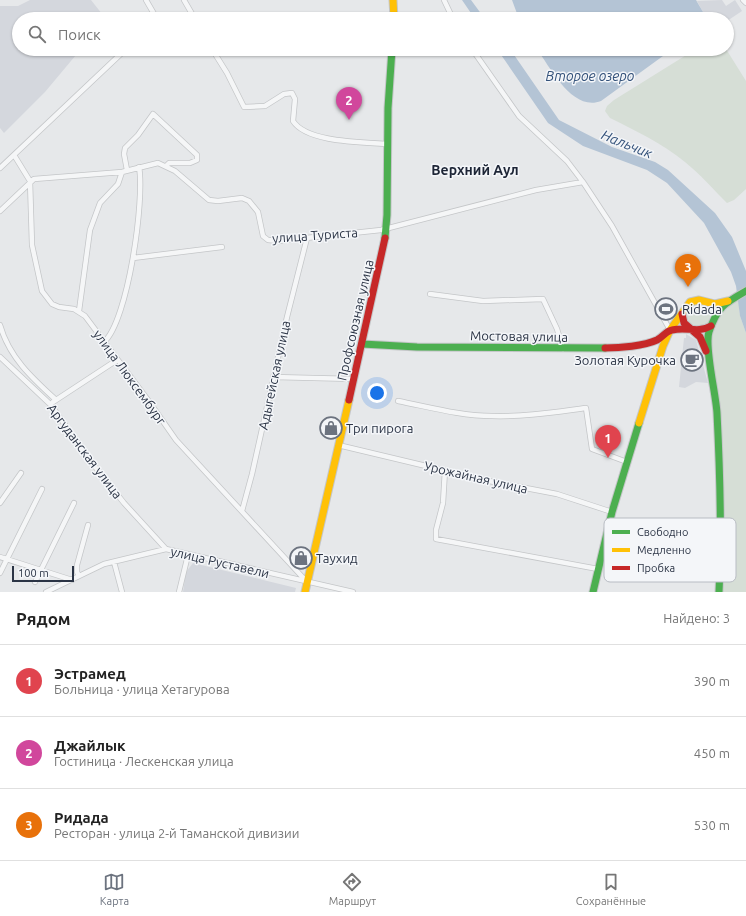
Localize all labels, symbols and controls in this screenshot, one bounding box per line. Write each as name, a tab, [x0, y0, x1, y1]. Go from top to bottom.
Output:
search box	[12, 12, 734, 56]
icon: search	[26, 23, 48, 45]
text: Поиск	[58, 26, 101, 43]
water label: Второе озеро	[546, 68, 635, 84]
pin: 2	[336, 87, 362, 120]
water label: Нальчик	[599, 127, 655, 162]
district label: Верхний Аул	[431, 162, 519, 178]
street label: улица Туриста	[272, 225, 358, 245]
pin: 3	[675, 254, 701, 287]
street label: Профсоюзная улица	[334, 258, 376, 382]
sports icon: Ridada	[653, 296, 679, 322]
place label: Ridada	[682, 302, 722, 316]
street label: Адыгейская улица	[256, 319, 292, 431]
street label: улица Люксембург	[91, 327, 170, 428]
street label: Мостовая улица	[470, 328, 568, 344]
cafe icon: Золотая Курочка	[679, 347, 705, 373]
place label: Золотая Курочка	[574, 353, 676, 367]
your location	[367, 383, 387, 403]
street label: Аргуданская улица	[45, 401, 125, 501]
shop icon: Три пирога	[318, 415, 344, 441]
place label: Три пирога	[346, 421, 413, 435]
pin: 1	[595, 425, 621, 458]
street label: Урожайная улица	[423, 458, 529, 496]
legend	[604, 518, 736, 582]
text: Свободно	[637, 526, 688, 538]
street label: улица Руставели	[169, 544, 271, 580]
text: Медленно	[637, 544, 691, 556]
shop icon: Таухид	[288, 545, 314, 571]
place label: Таухид	[316, 551, 358, 565]
text: Пробка	[637, 562, 675, 574]
scale bar	[12, 564, 74, 583]
text: 100 m	[18, 567, 49, 579]
text: Рядом	[16, 609, 71, 628]
text: Найдено: 3	[663, 611, 730, 625]
text: Эстрамед	[54, 665, 126, 682]
text: 1	[25, 674, 33, 688]
text: 390 m	[694, 674, 730, 688]
text: Больница · улица Хетагурова	[54, 682, 230, 696]
text: Джайлык	[54, 737, 126, 754]
text: 2	[25, 746, 33, 760]
text: 450 m	[694, 746, 730, 760]
text: Гостиница · Лескенская улица	[54, 754, 234, 768]
text: Ридада	[54, 809, 109, 826]
text: 3	[25, 818, 33, 832]
text: 530 m	[694, 818, 730, 832]
text: Ресторан · улица 2-й Таманской дивизии	[54, 826, 299, 840]
tab: Карта	[100, 871, 129, 907]
tab: Маршрут	[329, 871, 376, 907]
tab: Сохранённые	[576, 871, 646, 907]

